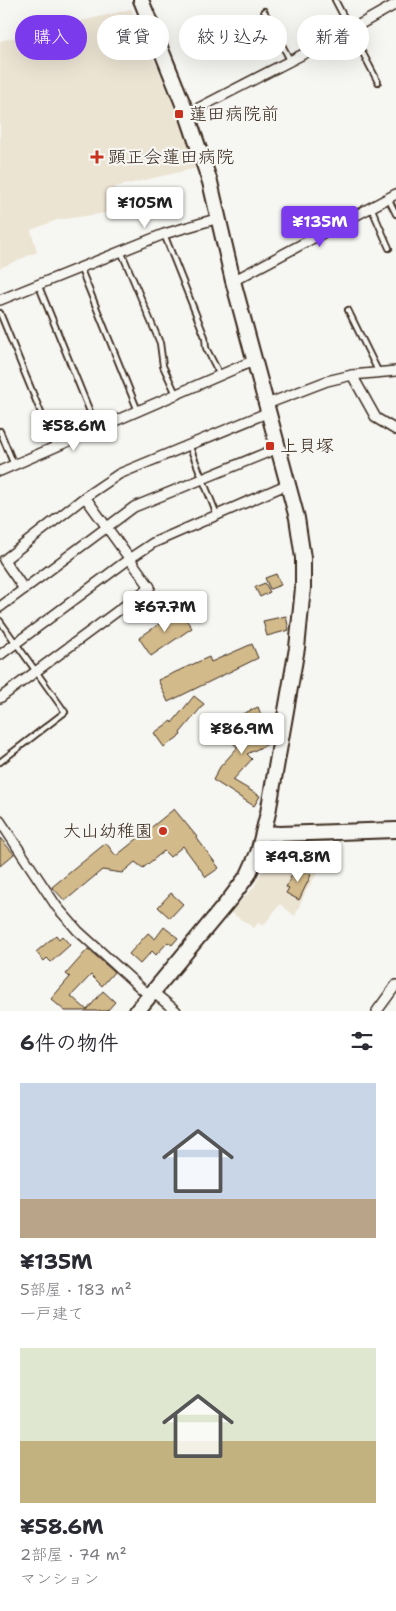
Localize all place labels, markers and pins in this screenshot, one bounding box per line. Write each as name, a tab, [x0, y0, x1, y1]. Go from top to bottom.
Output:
place label: 蓮田病院前	[189, 102, 279, 126]
marker: 蓮田病院前	[173, 108, 185, 120]
place label: 顕正会蓮田病院	[108, 145, 234, 169]
marker: 顕正会蓮田病院	[90, 150, 104, 164]
pin: ¥105M	[110, 186, 180, 229]
pin: ¥135M	[285, 206, 355, 248]
pin: ¥58.6M	[33, 410, 115, 452]
place label: 上貝塚	[280, 434, 334, 458]
marker: 上貝塚	[264, 440, 276, 452]
pin: ¥67.7M	[124, 590, 206, 633]
pin: ¥86.9M	[201, 712, 283, 755]
place label: 大山幼稚園	[63, 819, 153, 843]
marker: 大山幼稚園	[157, 825, 169, 837]
pin: ¥49.8M	[257, 840, 339, 883]

